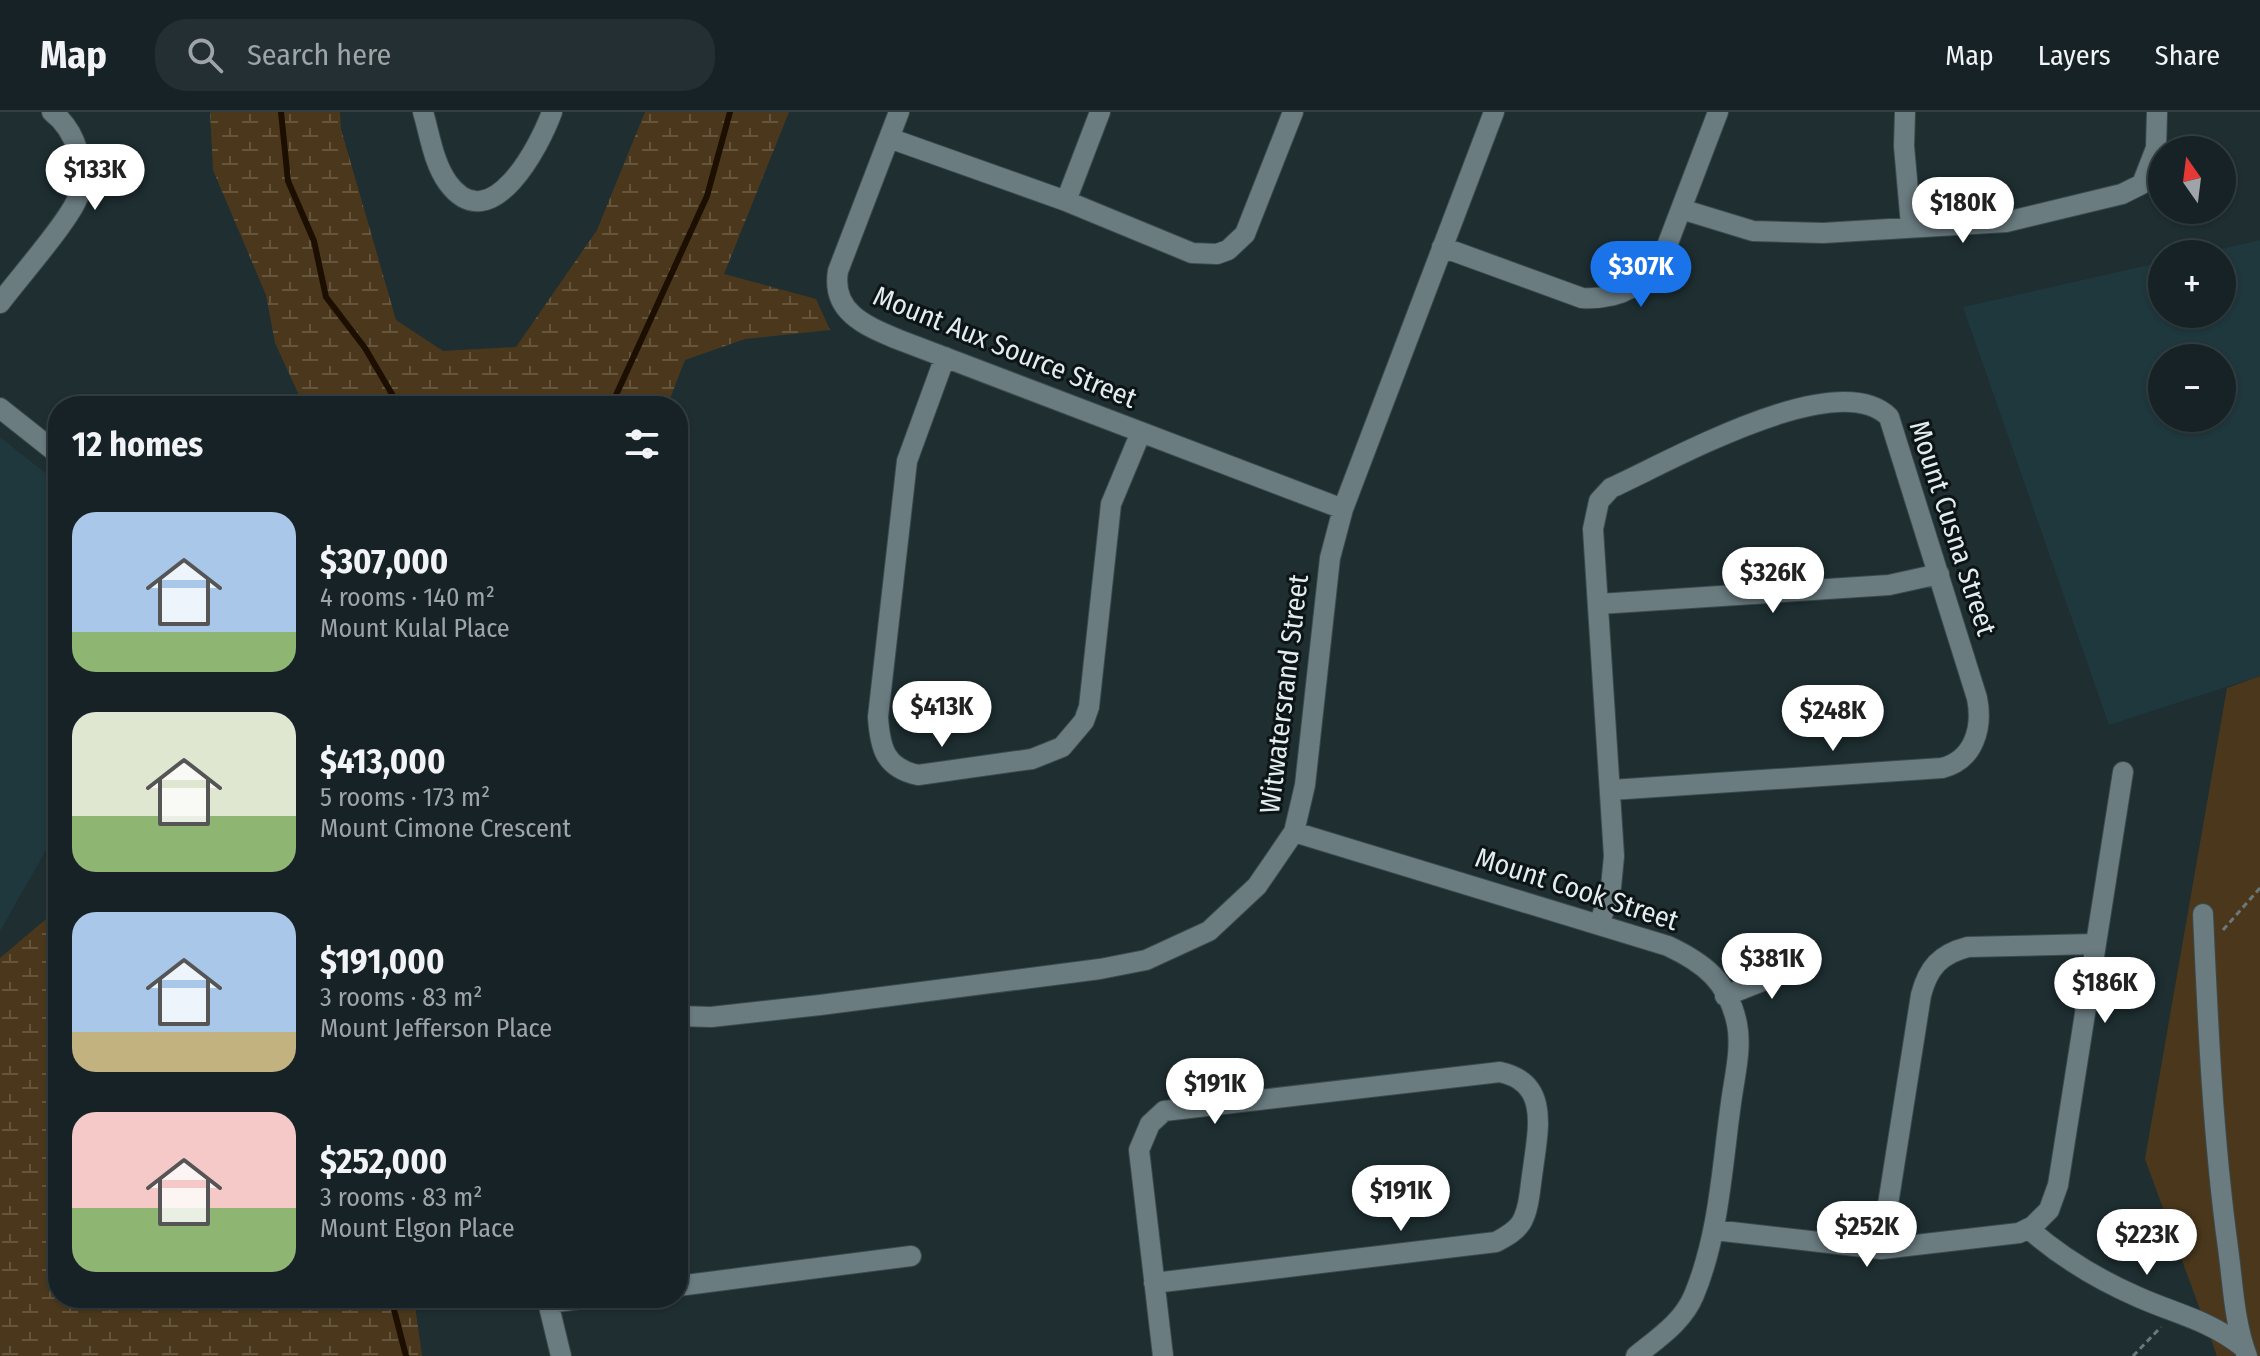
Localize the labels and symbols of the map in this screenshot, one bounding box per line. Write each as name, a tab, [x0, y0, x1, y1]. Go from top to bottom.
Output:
north arrow	[2148, 136, 2236, 224]
pin: $133K	[39, 144, 151, 212]
pin: $180K	[1907, 177, 2019, 245]
pin: $307K	[1585, 241, 1697, 309]
street label: Mount Aux Source Street	[869, 279, 1142, 415]
street label: Mount Cusna Street	[1903, 416, 2004, 640]
pin: $326K	[1717, 547, 1829, 615]
street label: Witwatersrand Street	[1253, 572, 1315, 815]
pin: $413K	[886, 681, 998, 749]
pin: $248K	[1777, 685, 1889, 753]
street label: Mount Cook Street	[1471, 841, 1683, 938]
pin: $381K	[1716, 933, 1828, 1001]
pin: $186K	[2049, 957, 2161, 1025]
pin: $191K	[1159, 1058, 1271, 1126]
pin: $191K	[1345, 1165, 1457, 1233]
pin: $252K	[1811, 1201, 1923, 1269]
pin: $223K	[2091, 1209, 2203, 1277]

